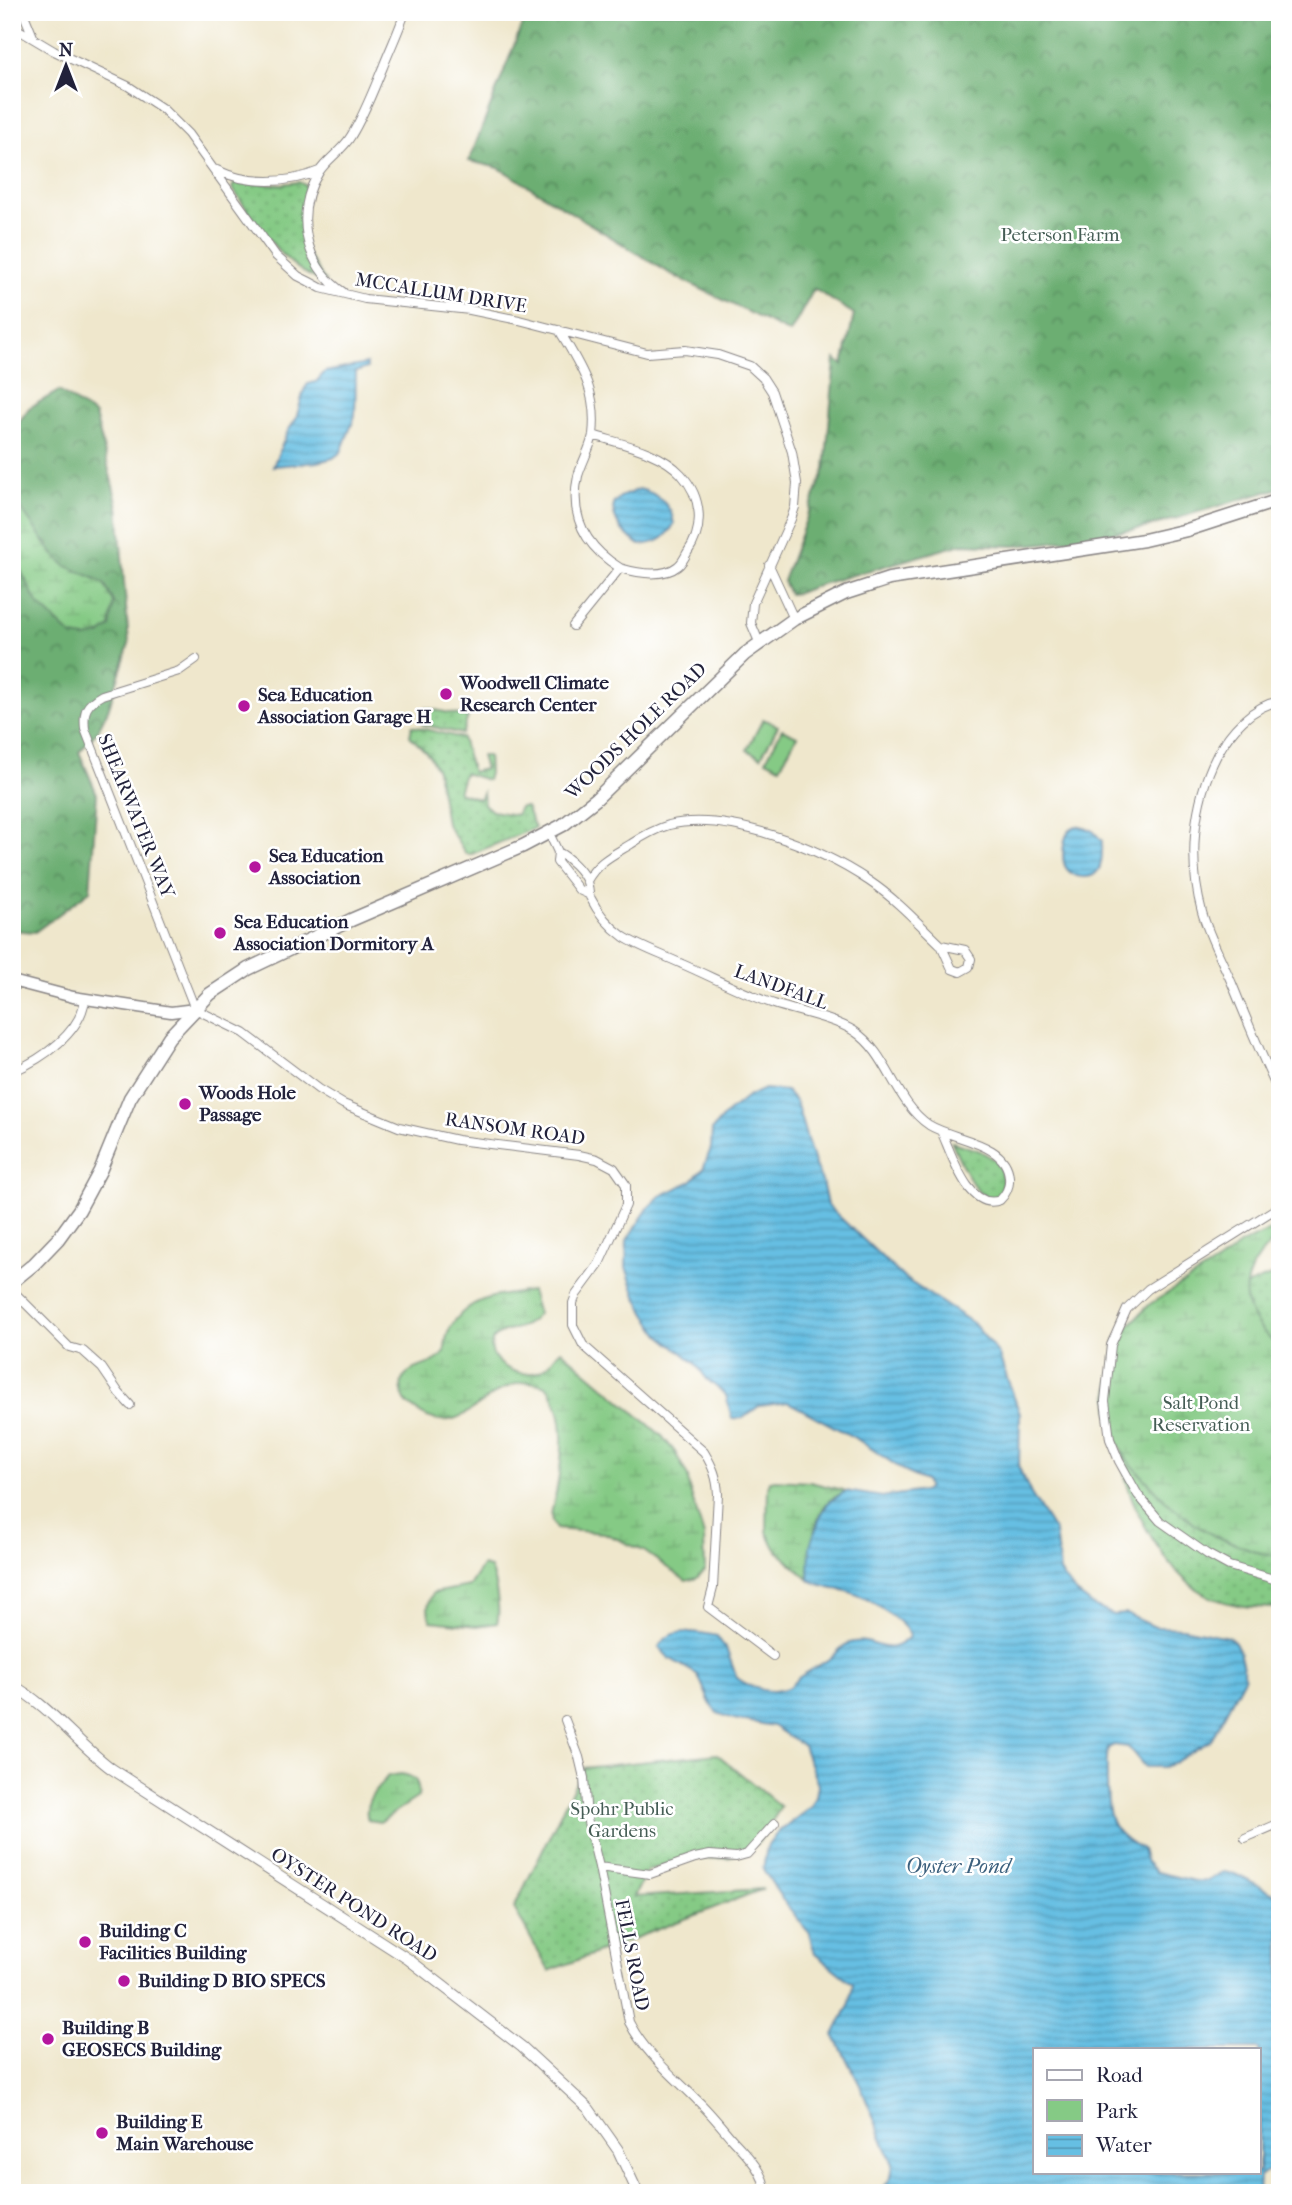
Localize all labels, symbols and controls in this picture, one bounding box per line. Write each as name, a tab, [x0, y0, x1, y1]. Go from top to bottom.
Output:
north arrow	[32, 32, 102, 102]
text: N	[59, 39, 74, 61]
park label: Peterson Farm	[1000, 224, 1120, 246]
street label: MCCALLUM DRIVE	[354, 269, 529, 317]
street label: WOODS HOLE ROAD	[560, 658, 711, 805]
place label: Woodwell Climate Research Center	[459, 672, 610, 716]
place label: Sea Education Association Garage H	[257, 684, 431, 728]
marker: Woodwell Climate Research Center	[438, 686, 454, 702]
marker: Sea Education Association Garage H	[236, 698, 252, 714]
street label: SHEARWATER WAY	[93, 731, 179, 902]
place label: Sea Education Association	[268, 845, 385, 889]
marker: Sea Education Association	[247, 859, 263, 875]
place label: Sea Education Association Dormitory A	[233, 911, 435, 955]
marker: Sea Education Association Dormitory A	[212, 925, 228, 941]
street label: LANDFALL	[731, 960, 831, 1014]
place label: Woods Hole Passage	[198, 1082, 296, 1126]
marker: Woods Hole Passage	[177, 1096, 193, 1112]
street label: RANSOM ROAD	[444, 1108, 586, 1150]
park label: Salt Pond Reservation	[1152, 1392, 1250, 1436]
park label: Spohr Public Gardens	[570, 1798, 674, 1842]
street label: OYSTER POND ROAD	[267, 1843, 441, 1967]
water label: Oyster Pond	[906, 1854, 1013, 1878]
street label: FELLS ROAD	[610, 1897, 654, 2013]
place label: Building C Facilities Building	[98, 1920, 247, 1964]
marker: Building C Facilities Building	[77, 1934, 93, 1950]
place label: Building D BIO SPECS	[138, 1970, 326, 1992]
marker: Building D BIO SPECS	[116, 1973, 132, 1989]
place label: Building B GEOSECS Building	[62, 2017, 222, 2061]
marker: Building B GEOSECS Building	[40, 2031, 56, 2047]
legend	[1033, 2048, 1260, 2174]
text: Road	[1096, 2063, 1143, 2087]
text: Park	[1096, 2099, 1138, 2123]
place label: Building E Main Warehouse	[115, 2111, 254, 2155]
marker: Building E Main Warehouse	[94, 2125, 110, 2141]
text: Water	[1095, 2133, 1152, 2157]

